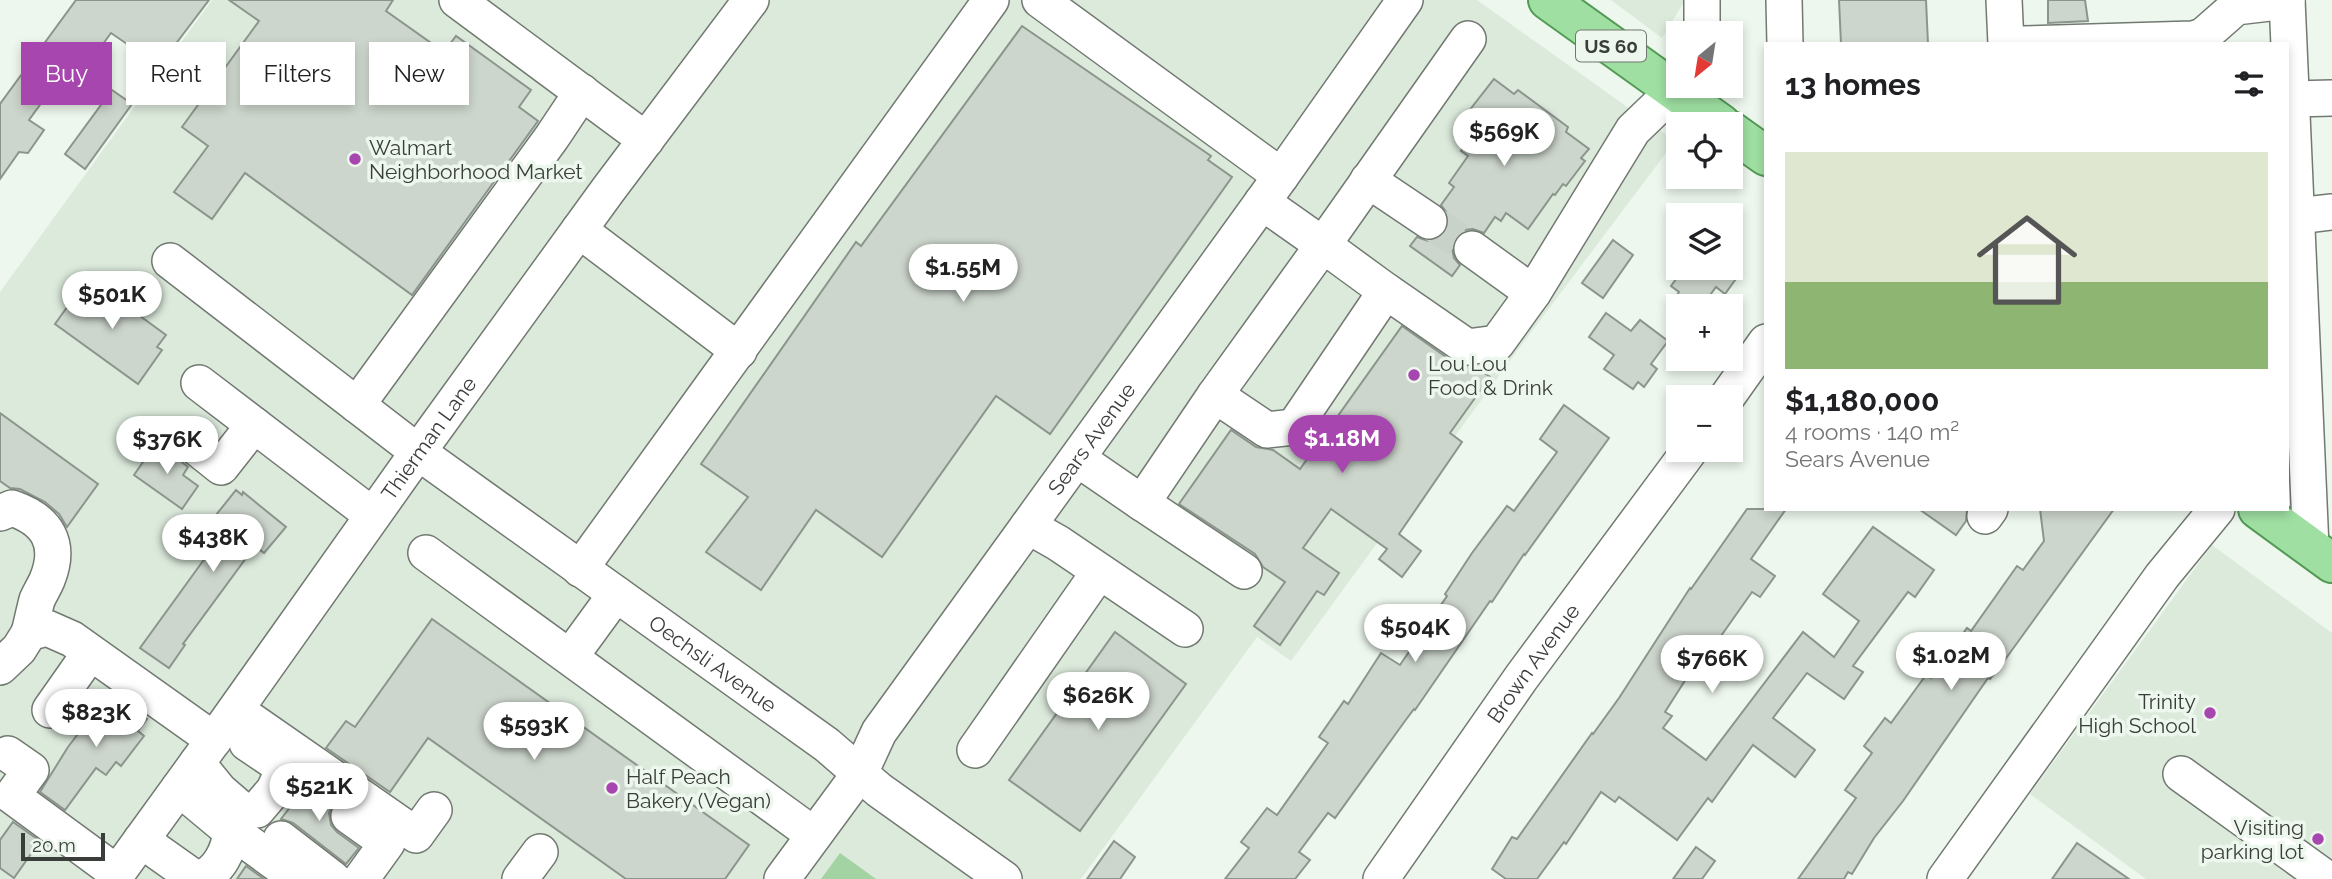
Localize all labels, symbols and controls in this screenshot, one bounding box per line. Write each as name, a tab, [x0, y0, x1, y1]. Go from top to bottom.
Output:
north arrow	[1666, 21, 1743, 98]
map controls	[1666, 21, 1743, 462]
road number: US 60	[1576, 30, 1646, 61]
chip: Buy	[21, 42, 112, 105]
chip: Rent	[126, 42, 226, 105]
chip: Filters	[240, 42, 355, 105]
chip: New	[369, 42, 469, 105]
icon: filters	[2230, 65, 2268, 103]
text: 13 homes	[1785, 67, 1921, 102]
pin: $569K	[1455, 108, 1553, 168]
button: locate	[1666, 112, 1743, 189]
text: $569K	[1469, 117, 1539, 144]
place label: Walmart Neighborhood Market	[369, 135, 583, 184]
marker: Walmart Neighborhood Market	[347, 151, 363, 167]
icon: home	[1964, 197, 2090, 323]
button: layers	[1666, 203, 1743, 280]
pin: $1.55M	[906, 244, 1020, 304]
text: $1.55M	[925, 253, 1001, 280]
pin: $501K	[63, 272, 161, 331]
text: $501K	[78, 280, 146, 307]
button: +	[1666, 294, 1743, 371]
place label: Lou Lou Food & Drink	[1428, 351, 1553, 400]
marker: Lou Lou Food & Drink	[1406, 367, 1422, 383]
street label: Thierman Lane	[376, 372, 481, 505]
street label: Sears Avenue	[1042, 377, 1140, 499]
text: $1,180,000	[1785, 383, 1939, 418]
button: −	[1666, 385, 1743, 462]
pin: $376K	[118, 416, 216, 476]
pin: $1.18M	[1285, 416, 1399, 475]
text: 4 rooms · 140 m²	[1785, 418, 1959, 445]
text: $1.18M	[1304, 424, 1380, 451]
text: $376K	[132, 425, 202, 452]
text: Sears Avenue	[1785, 445, 1930, 472]
pin: $438K	[164, 514, 262, 574]
text: $438K	[178, 523, 248, 550]
street label: Brown Avenue	[1481, 599, 1584, 727]
pin: $504K	[1366, 604, 1464, 664]
street label: Oechsli Avenue	[644, 609, 782, 717]
text: $504K	[1380, 613, 1450, 640]
pin: $1.02M	[1894, 632, 2008, 692]
pin: $766K	[1663, 636, 1761, 695]
text: $1.02M	[1912, 641, 1990, 668]
text: $766K	[1677, 644, 1747, 671]
pin: $626K	[1049, 672, 1147, 732]
text: $626K	[1063, 681, 1133, 708]
place label: Trinity High School	[2078, 689, 2196, 738]
pin: $823K	[47, 690, 145, 749]
text: $823K	[61, 698, 131, 725]
pin: $593K	[485, 702, 583, 762]
marker: Trinity High School	[2202, 705, 2218, 721]
text: $593K	[499, 711, 569, 738]
pin: $521K	[270, 764, 368, 823]
place label: Half Peach Bakery (Vegan)	[626, 764, 771, 813]
text: $521K	[285, 772, 353, 799]
marker: Half Peach Bakery (Vegan)	[604, 780, 620, 796]
place label: Visiting parking lot	[2201, 815, 2304, 864]
scale bar	[21, 830, 105, 862]
marker: Visiting parking lot	[2310, 831, 2326, 847]
text: 20 m	[32, 834, 76, 856]

